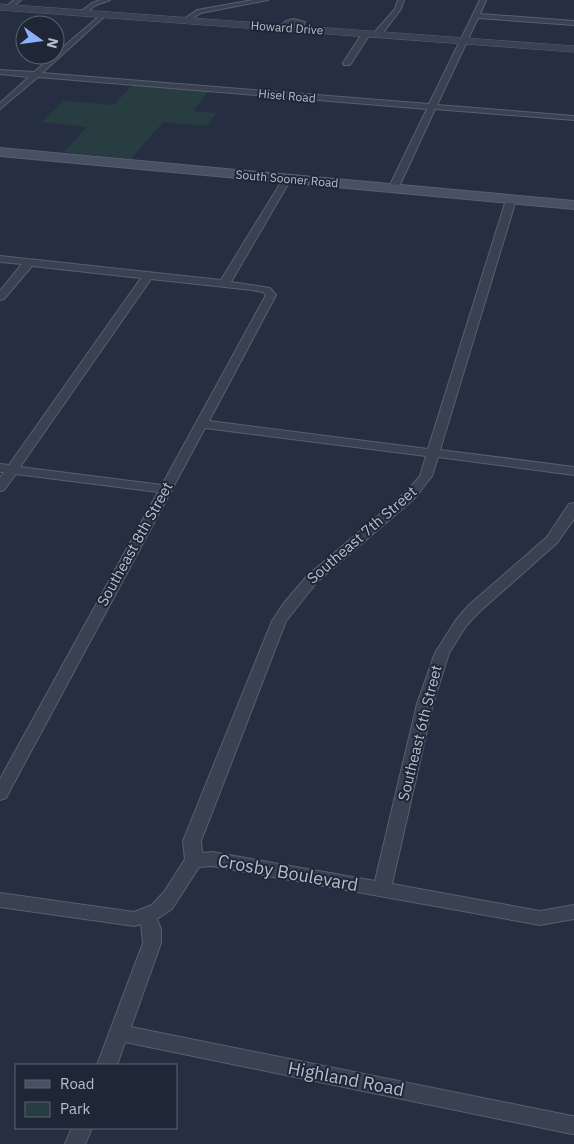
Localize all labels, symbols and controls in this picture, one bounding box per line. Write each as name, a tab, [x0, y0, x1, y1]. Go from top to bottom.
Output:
north arrow	[15, 15, 65, 65]
street label: Howard Drive	[250, 17, 324, 38]
text: N	[43, 36, 63, 50]
street label: Hisel Road	[258, 86, 316, 105]
street label: South Sooner Road	[235, 167, 339, 190]
street label: Southeast 8th Street	[93, 478, 177, 609]
street label: Southeast 7th Street	[303, 482, 420, 587]
street label: Southeast 6th Street	[393, 663, 446, 803]
street label: Crosby Boulevard	[216, 849, 360, 896]
street label: Highland Road	[286, 1056, 406, 1101]
legend	[15, 1064, 178, 1129]
text: Road	[60, 1074, 95, 1093]
text: Park	[60, 1099, 90, 1118]

